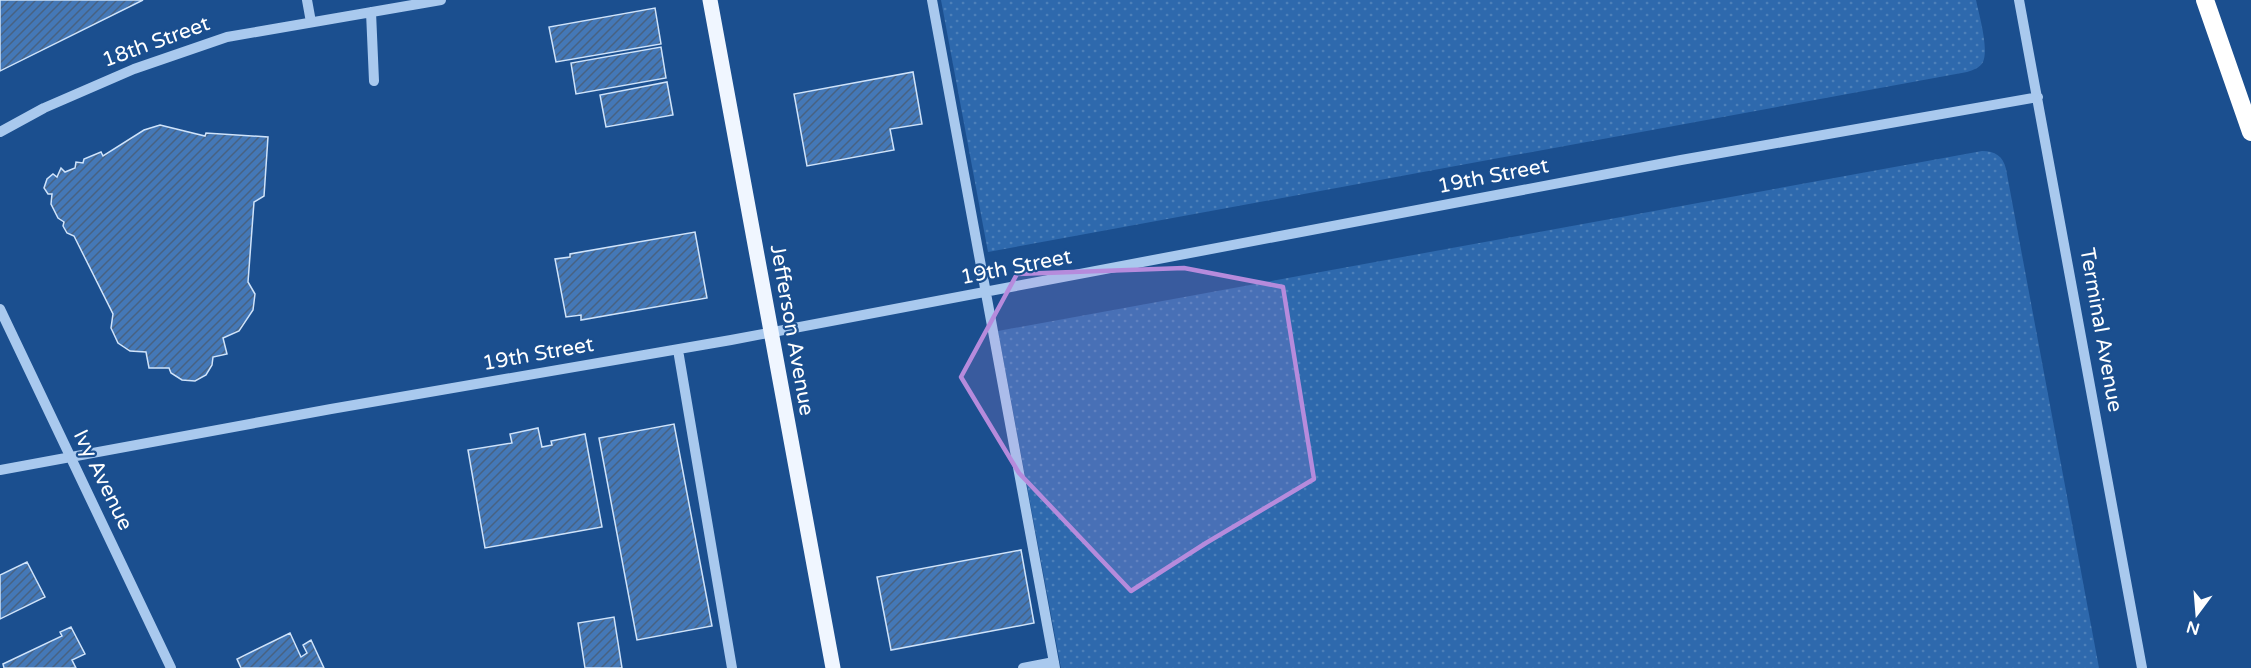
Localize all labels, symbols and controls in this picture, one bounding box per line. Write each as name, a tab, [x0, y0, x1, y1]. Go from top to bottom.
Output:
street label: 18th Street	[99, 11, 213, 73]
street label: 19th Street	[1435, 153, 1551, 199]
street label: Jefferson Avenue	[765, 242, 819, 418]
street label: 19th Street	[958, 244, 1074, 290]
street label: Terminal Avenue	[2074, 246, 2128, 414]
street label: 19th Street	[480, 332, 596, 376]
street label: Ivy Avenue	[68, 426, 138, 534]
north arrow	[2167, 584, 2227, 644]
text: N	[2184, 616, 2202, 639]

